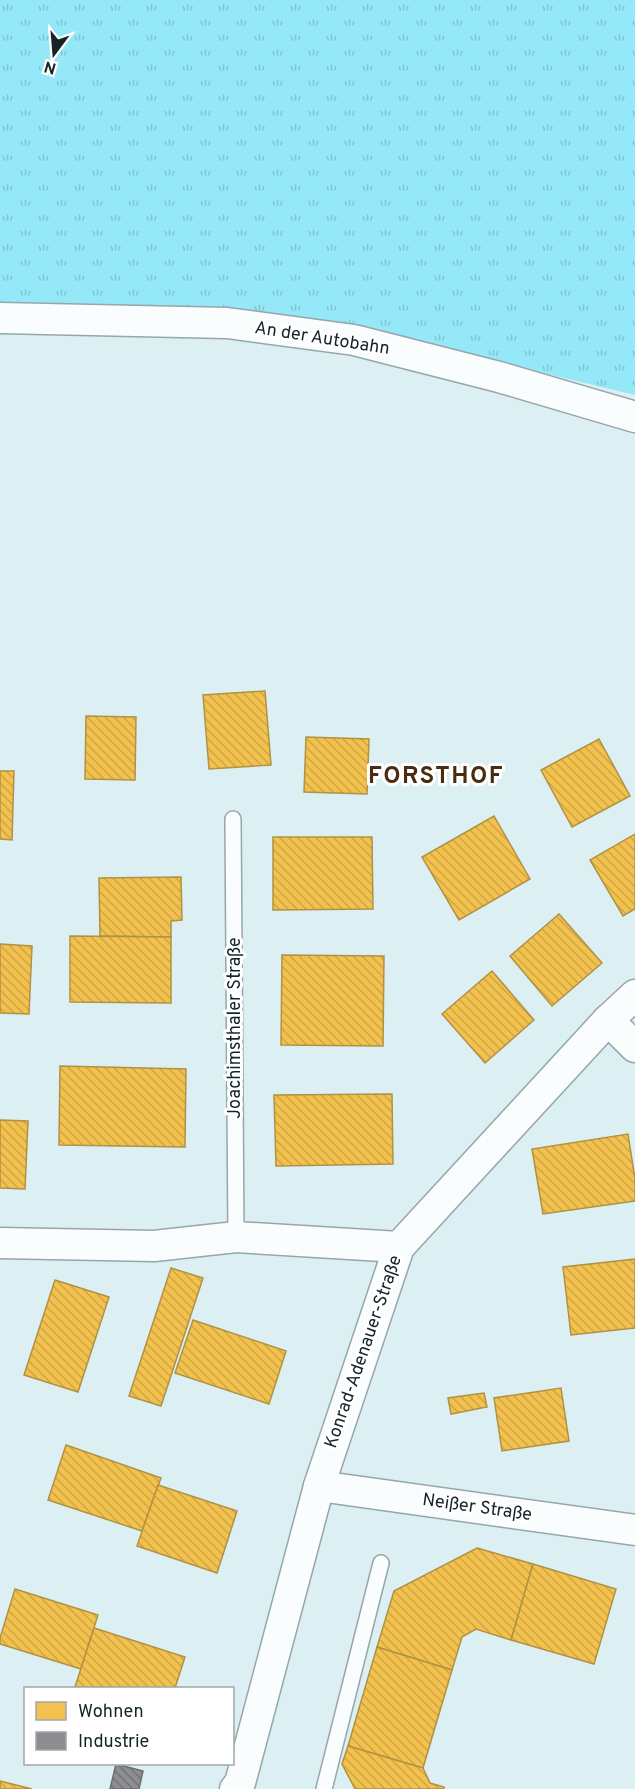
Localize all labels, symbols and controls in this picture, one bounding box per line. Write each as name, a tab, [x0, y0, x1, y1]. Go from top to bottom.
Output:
north arrow	[24, 24, 84, 84]
text: N	[42, 55, 59, 78]
street label: An der Autobahn	[253, 317, 391, 361]
district label: FORSTHOF	[368, 762, 504, 792]
street label: Joachimsthaler Straße	[224, 937, 247, 1119]
street label: Konrad-Adenauer-Straße	[320, 1252, 408, 1452]
street label: Neißer Straße	[421, 1489, 533, 1527]
legend	[24, 1687, 234, 1765]
text: Wohnen	[78, 1701, 144, 1724]
text: Industrie	[78, 1731, 149, 1754]

